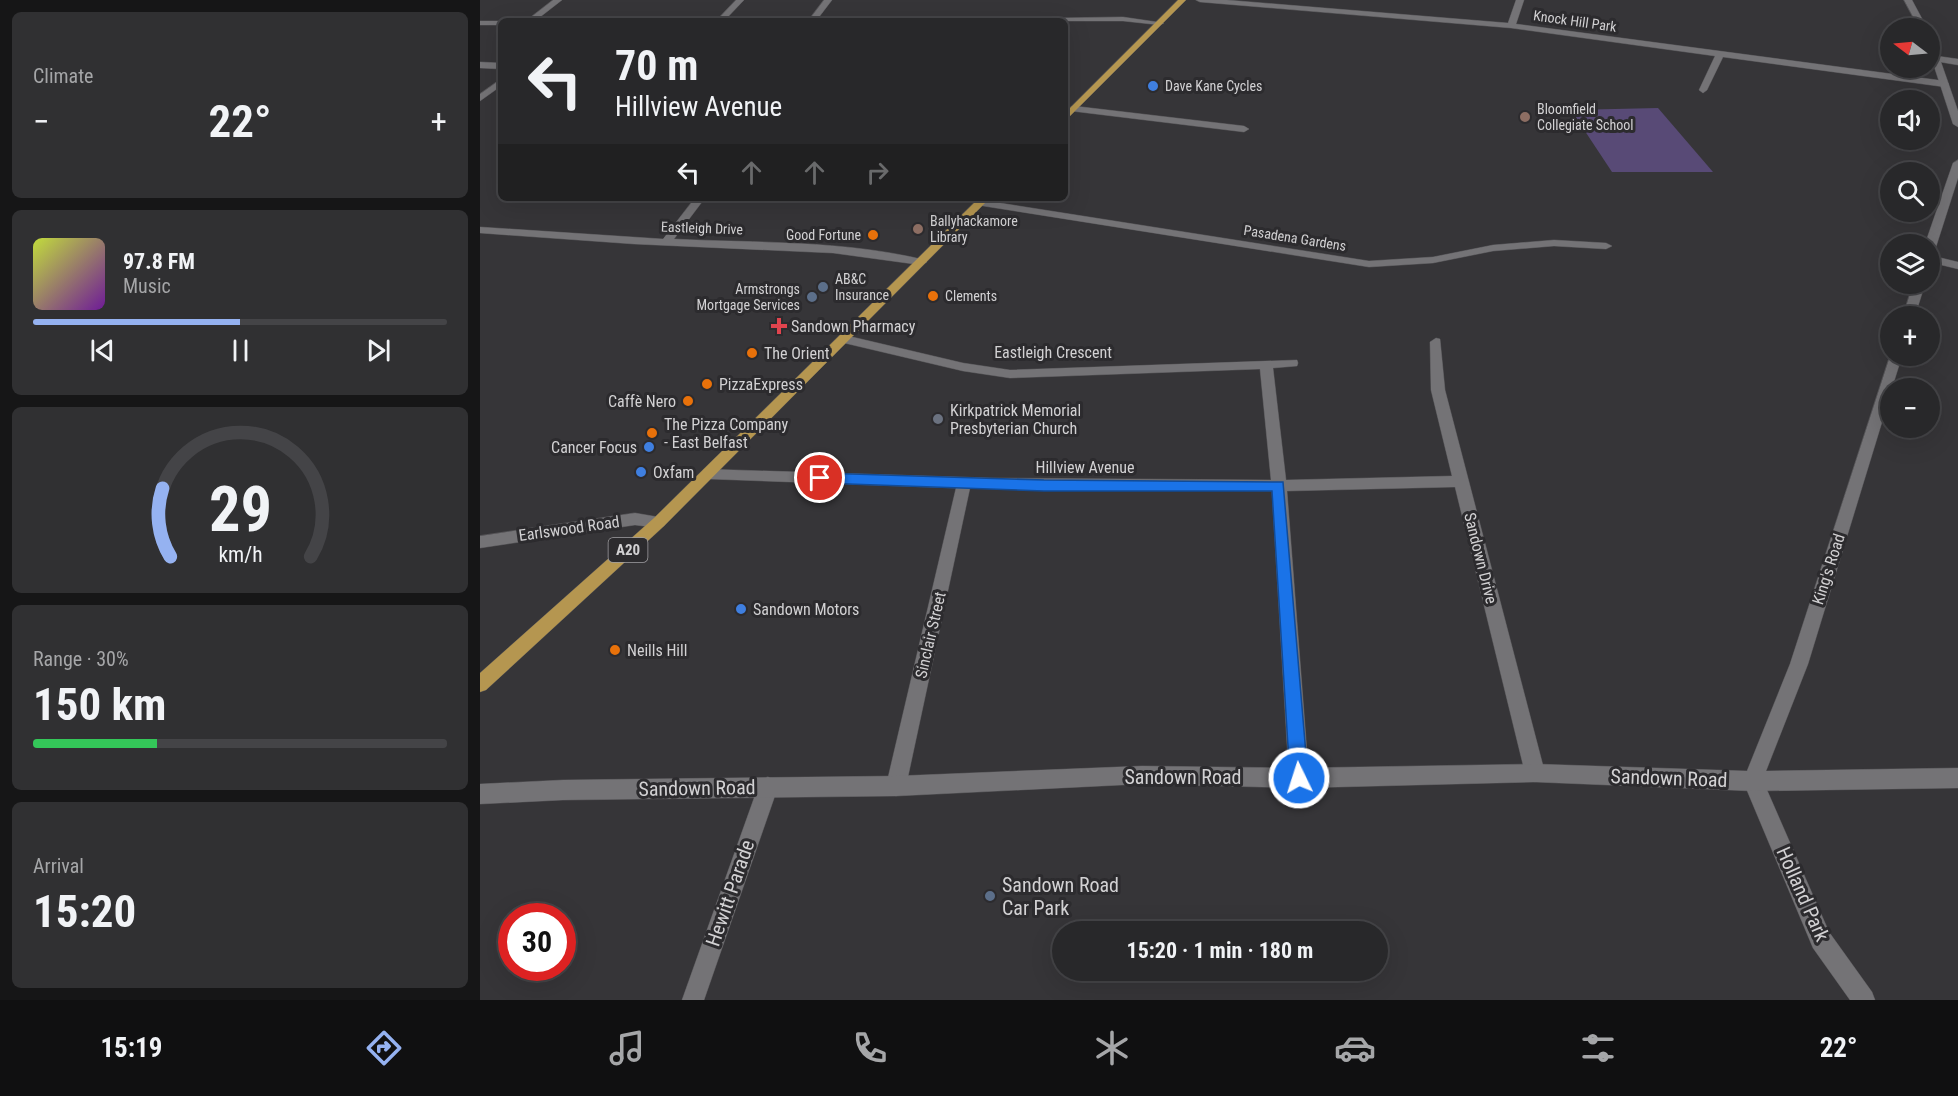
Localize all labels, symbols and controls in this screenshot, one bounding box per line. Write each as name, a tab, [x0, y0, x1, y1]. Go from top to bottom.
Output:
street label: Knock Hill Park	[1532, 7, 1618, 35]
north arrow	[1880, 18, 1940, 78]
map controls	[1880, 18, 1940, 438]
text: 70 m	[615, 41, 698, 90]
icon: left	[516, 42, 594, 120]
text: Climate	[33, 64, 93, 88]
place label: Dave Kane Cycles	[1165, 78, 1262, 94]
marker: Dave Kane Cycles	[1146, 79, 1160, 93]
button: sound	[1880, 90, 1940, 150]
text: Hillview Avenue	[615, 91, 782, 123]
text: 22°	[209, 95, 272, 148]
place label: Bloomfield Collegiate School	[1537, 101, 1633, 133]
text: −	[33, 102, 50, 141]
text: +	[431, 102, 447, 141]
marker: Bloomfield Collegiate School	[1518, 110, 1532, 124]
icon: left	[672, 156, 705, 189]
icon: ahead	[735, 156, 768, 189]
icon: ahead	[798, 156, 831, 189]
icon: right	[861, 156, 894, 189]
button: search	[1880, 162, 1940, 222]
place label: Ballyhackamore Library	[930, 213, 1018, 245]
street label: Eastleigh Drive	[661, 219, 744, 237]
marker: Ballyhackamore Library	[911, 222, 925, 236]
street label: Pasadena Gardens	[1243, 222, 1347, 254]
place label: Good Fortune	[786, 227, 861, 243]
marker: Good Fortune	[866, 228, 880, 242]
button: layers	[1880, 234, 1940, 294]
text: 97.8 FM	[123, 249, 195, 274]
place label: AB&C Insurance	[835, 271, 889, 303]
text: Music	[123, 274, 171, 298]
marker: AB&C Insurance	[816, 280, 830, 294]
place label: Armstrongs Mortgage Services	[697, 281, 800, 313]
place label: Clements	[945, 288, 997, 304]
marker: Clements	[926, 289, 940, 303]
marker: Armstrongs Mortgage Services	[805, 290, 819, 304]
button: +	[1880, 306, 1940, 366]
place label: Sandown Pharmacy	[791, 317, 916, 336]
marker: Sandown Pharmacy	[772, 319, 786, 333]
icon: previous	[86, 334, 119, 367]
icon: pause	[224, 334, 257, 367]
icon: next	[362, 334, 395, 367]
street label: Eastleigh Crescent	[994, 343, 1112, 362]
place label: The Orient	[764, 344, 830, 363]
marker: The Orient	[745, 346, 759, 360]
place label: PizzaExpress	[719, 375, 803, 394]
marker: PizzaExpress	[700, 377, 714, 391]
button: −	[1880, 378, 1940, 438]
place label: Caffè Nero	[608, 392, 676, 411]
marker: Caffè Nero	[681, 394, 695, 408]
place label: Kirkpatrick Memorial Presbyterian Church	[950, 401, 1081, 438]
marker: Kirkpatrick Memorial Presbyterian Church	[931, 412, 945, 426]
place label: The Pizza Company - East Belfast	[664, 415, 789, 452]
marker: The Pizza Company - East Belfast	[645, 426, 659, 440]
place label: Cancer Focus	[551, 438, 637, 457]
marker: Cancer Focus	[642, 440, 656, 454]
pin	[794, 452, 845, 503]
street label: Hillview Avenue	[1035, 458, 1135, 477]
icon: arrive	[803, 461, 836, 494]
place label: Oxfam	[653, 463, 694, 482]
marker: Oxfam	[634, 465, 648, 479]
text: 29	[208, 473, 272, 546]
street label: Sandown Drive	[1460, 510, 1501, 606]
street label: Earlswood Road	[517, 512, 621, 545]
street label: King's Road	[1808, 531, 1849, 607]
road number: A20	[608, 538, 648, 562]
text: km/h	[218, 542, 262, 567]
street label: Sinclair Street	[911, 590, 950, 680]
place label: Sandown Motors	[753, 600, 859, 619]
marker: Sandown Motors	[734, 602, 748, 616]
place label: Neills Hill	[627, 641, 687, 660]
marker: Neills Hill	[608, 643, 622, 657]
text: Range · 30%	[33, 647, 129, 671]
text: 150 km	[33, 678, 166, 731]
position arrow	[1267, 746, 1331, 810]
street label: Sandown Road	[1610, 764, 1728, 792]
street label: Sandown Road	[1124, 765, 1242, 789]
street label: Sandown Road	[638, 775, 756, 801]
street label: Hewitt Parade	[701, 837, 759, 949]
street label: Holland Park	[1771, 843, 1835, 945]
text: Arrival	[33, 854, 84, 878]
place label: Sandown Road Car Park	[1002, 873, 1119, 920]
text: 15:20	[33, 885, 136, 938]
marker: Sandown Road Car Park	[983, 889, 997, 903]
speed limit sign: 30	[498, 903, 576, 981]
text: 15:20 · 1 min · 180 m	[1127, 938, 1313, 963]
icon: directions	[363, 1027, 405, 1069]
icon: music	[606, 1027, 648, 1069]
icon: phone	[849, 1027, 891, 1069]
icon: climate	[1091, 1027, 1133, 1069]
icon: car	[1334, 1027, 1376, 1069]
icon: filters	[1577, 1027, 1619, 1069]
text: 15:19	[100, 1032, 162, 1064]
text: 22°	[1820, 1032, 1858, 1064]

